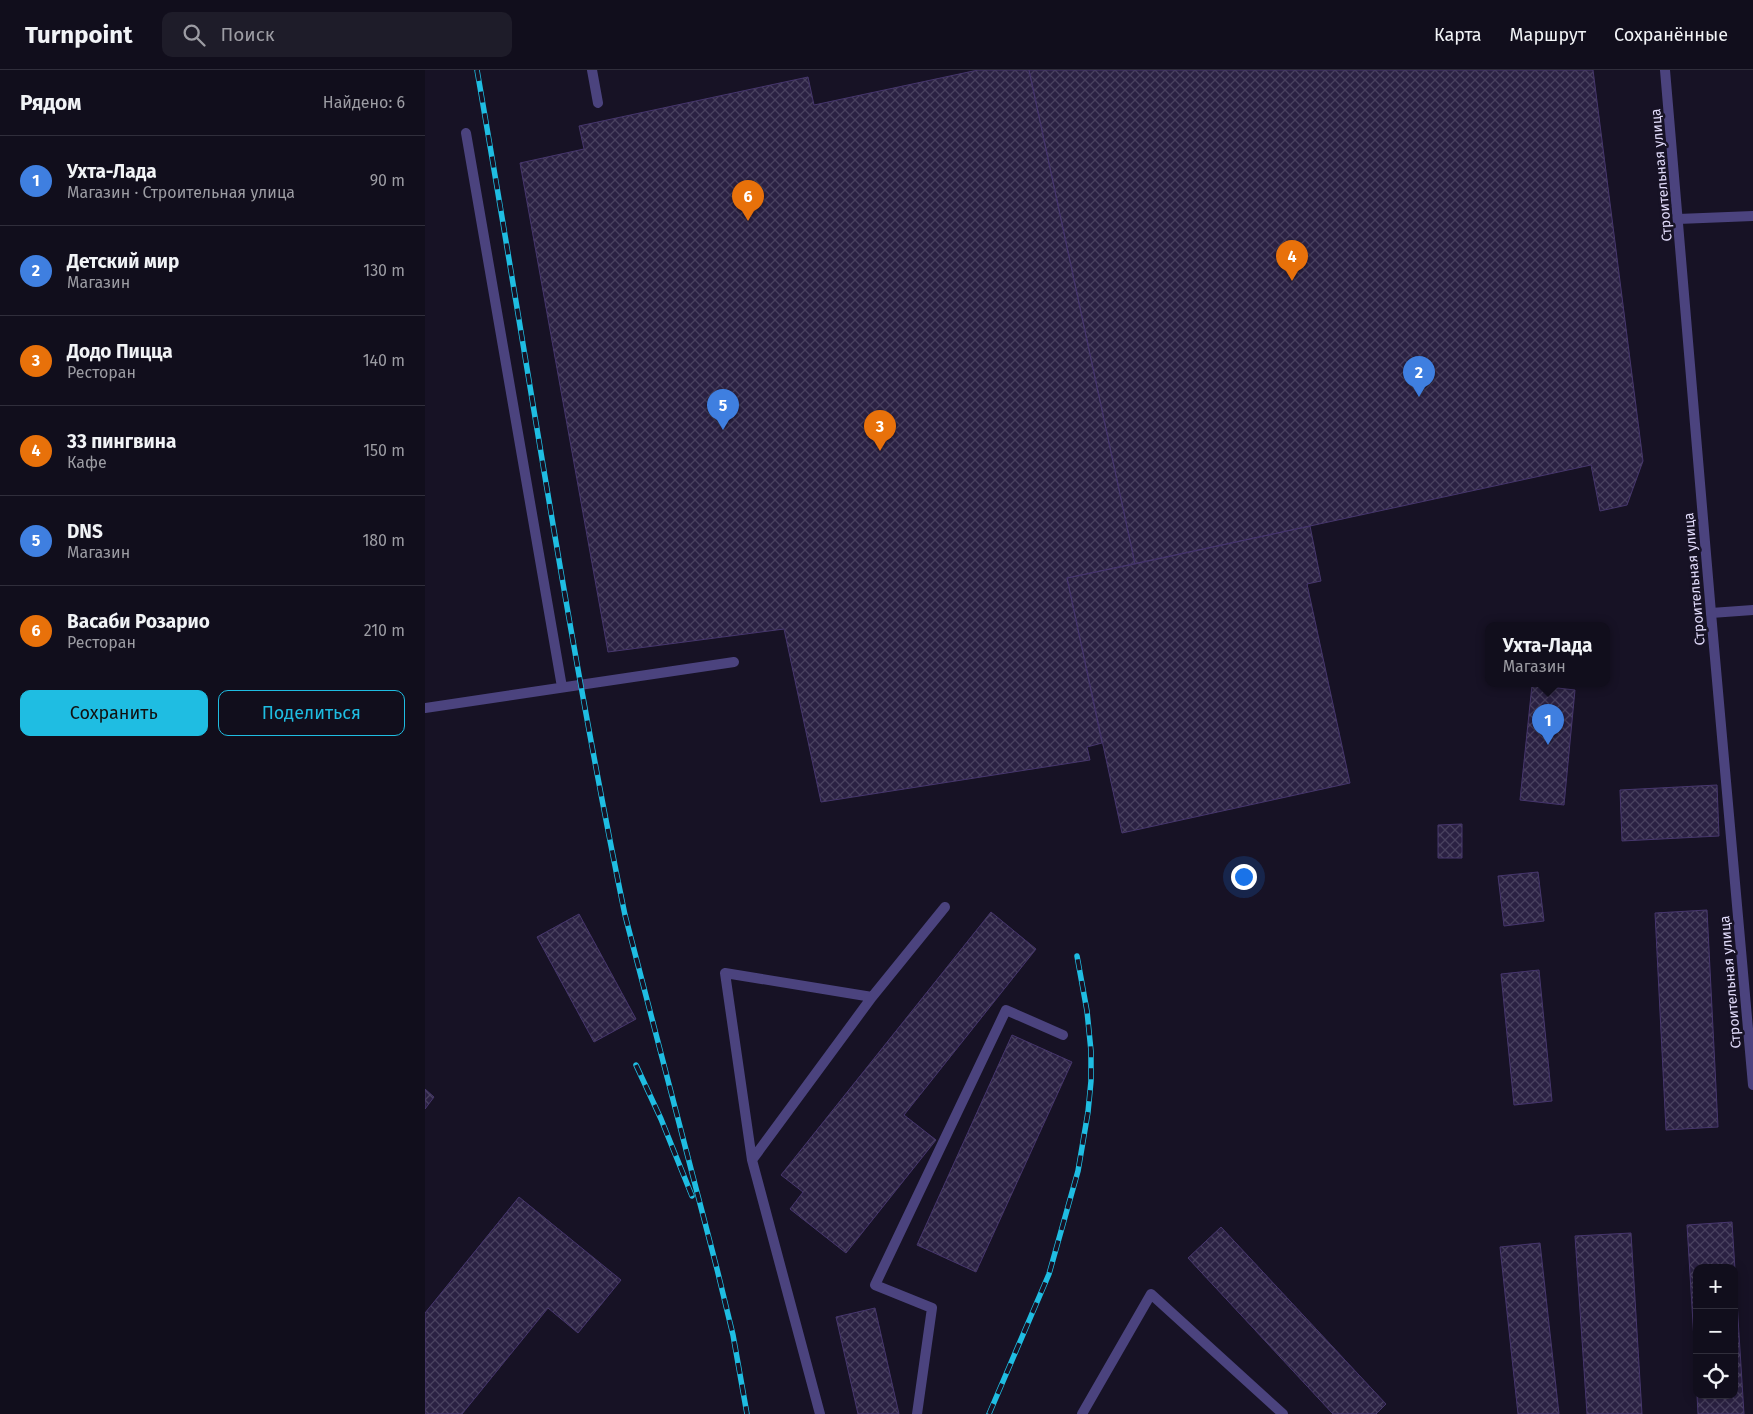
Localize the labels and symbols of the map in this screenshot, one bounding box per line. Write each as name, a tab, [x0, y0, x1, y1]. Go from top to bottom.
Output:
street label: Строительная улица	[1647, 108, 1676, 242]
pin: 6	[732, 180, 764, 221]
pin: 4	[1276, 240, 1308, 281]
pin: 2	[1403, 356, 1435, 397]
pin: 5	[707, 389, 739, 430]
pin: 3	[864, 410, 896, 451]
street label: Строительная улица	[1680, 512, 1709, 646]
pin: 1	[1532, 704, 1564, 745]
your location	[1231, 864, 1257, 890]
street label: Строительная улица	[1716, 915, 1745, 1049]

